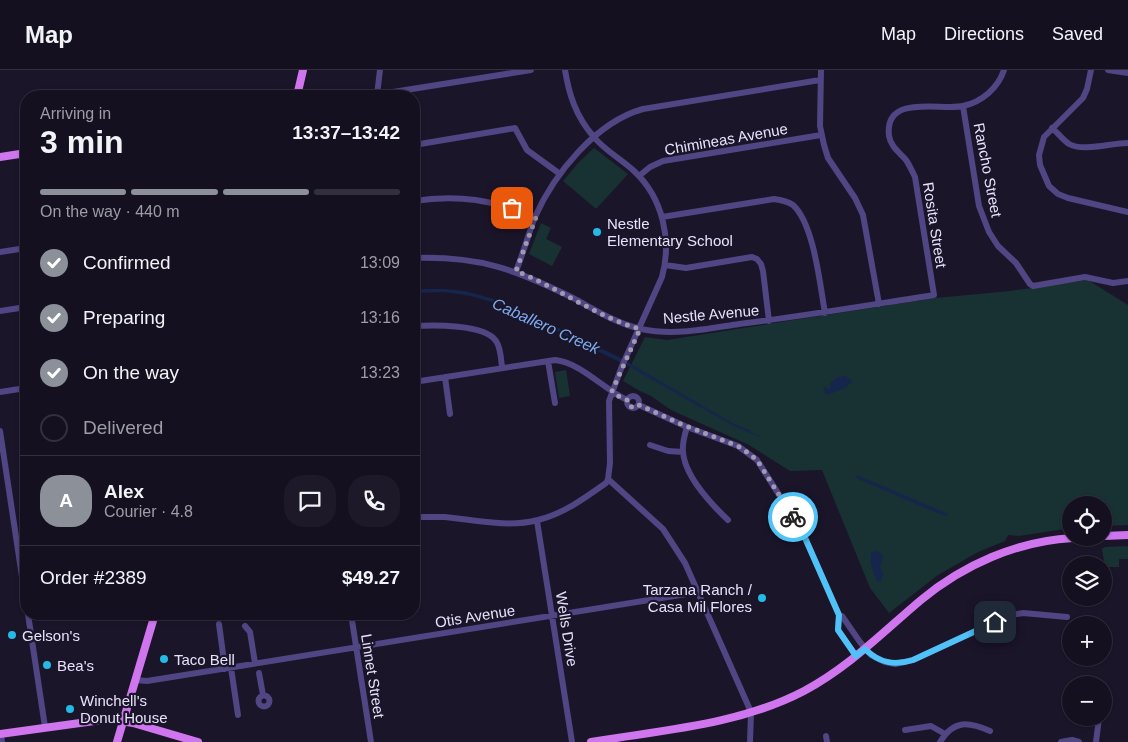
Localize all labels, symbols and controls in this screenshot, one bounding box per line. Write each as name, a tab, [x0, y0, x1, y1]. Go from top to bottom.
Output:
text: Map	[25, 21, 73, 48]
text: Map	[881, 24, 916, 44]
text: Directions	[944, 24, 1024, 44]
text: Saved	[1052, 24, 1103, 44]
text: Arriving in	[40, 105, 111, 122]
street label: Chimineas Avenue	[663, 120, 789, 158]
street label: Rancho Street	[971, 121, 1006, 220]
text: 13:37–13:42	[292, 122, 400, 143]
text: 3 min	[40, 124, 124, 160]
street label: Rosita Street	[920, 181, 950, 270]
pin	[491, 187, 533, 229]
icon: bag	[498, 194, 526, 222]
text: On the way · 440 m	[40, 203, 180, 220]
place label: Nestle Elementary School	[607, 215, 733, 249]
marker: Nestle Elementary School	[591, 226, 603, 238]
icon: check	[40, 249, 68, 277]
text: Confirmed	[83, 252, 171, 273]
text: 13:09	[360, 254, 400, 271]
water label: Caballero Creek	[490, 295, 603, 358]
street label: Nestle Avenue	[662, 301, 760, 327]
icon: check	[40, 304, 68, 332]
text: Preparing	[83, 307, 165, 328]
text: 13:16	[360, 309, 400, 326]
icon: check	[40, 359, 68, 387]
text: On the way	[83, 362, 179, 383]
text: 13:23	[360, 364, 400, 381]
text: Delivered	[83, 417, 163, 438]
button: chat	[284, 475, 336, 527]
button: phone	[348, 475, 400, 527]
text: Alex	[104, 481, 144, 502]
text: A	[59, 490, 73, 511]
courier	[768, 492, 818, 542]
map controls	[1062, 496, 1112, 726]
button: locate	[1062, 496, 1112, 546]
text: Courier · 4.8	[104, 503, 193, 520]
icon: bike	[779, 503, 807, 531]
button: layers	[1062, 556, 1112, 606]
text: Order #2389	[40, 567, 147, 588]
text: $49.27	[342, 567, 400, 588]
place label: Tarzana Ranch / Casa Mil Flores	[643, 581, 753, 615]
street label: Wells Drive	[553, 590, 581, 668]
marker: Tarzana Ranch / Casa Mil Flores	[756, 592, 768, 604]
street label: Otis Avenue	[434, 601, 516, 631]
pin	[974, 601, 1016, 643]
icon: home	[981, 608, 1009, 636]
button: +	[1062, 616, 1112, 666]
place label: Gelson's	[22, 627, 80, 644]
marker: Gelson's	[6, 629, 18, 641]
street label: Linnet Street	[358, 633, 388, 720]
place label: Taco Bell	[174, 651, 235, 668]
marker: Taco Bell	[158, 653, 170, 665]
place label: Bea's	[57, 657, 94, 674]
marker: Bea's	[41, 659, 53, 671]
button: −	[1062, 676, 1112, 726]
place label: Winchell's Donut House	[80, 692, 168, 726]
marker: Winchell's Donut House	[64, 703, 76, 715]

